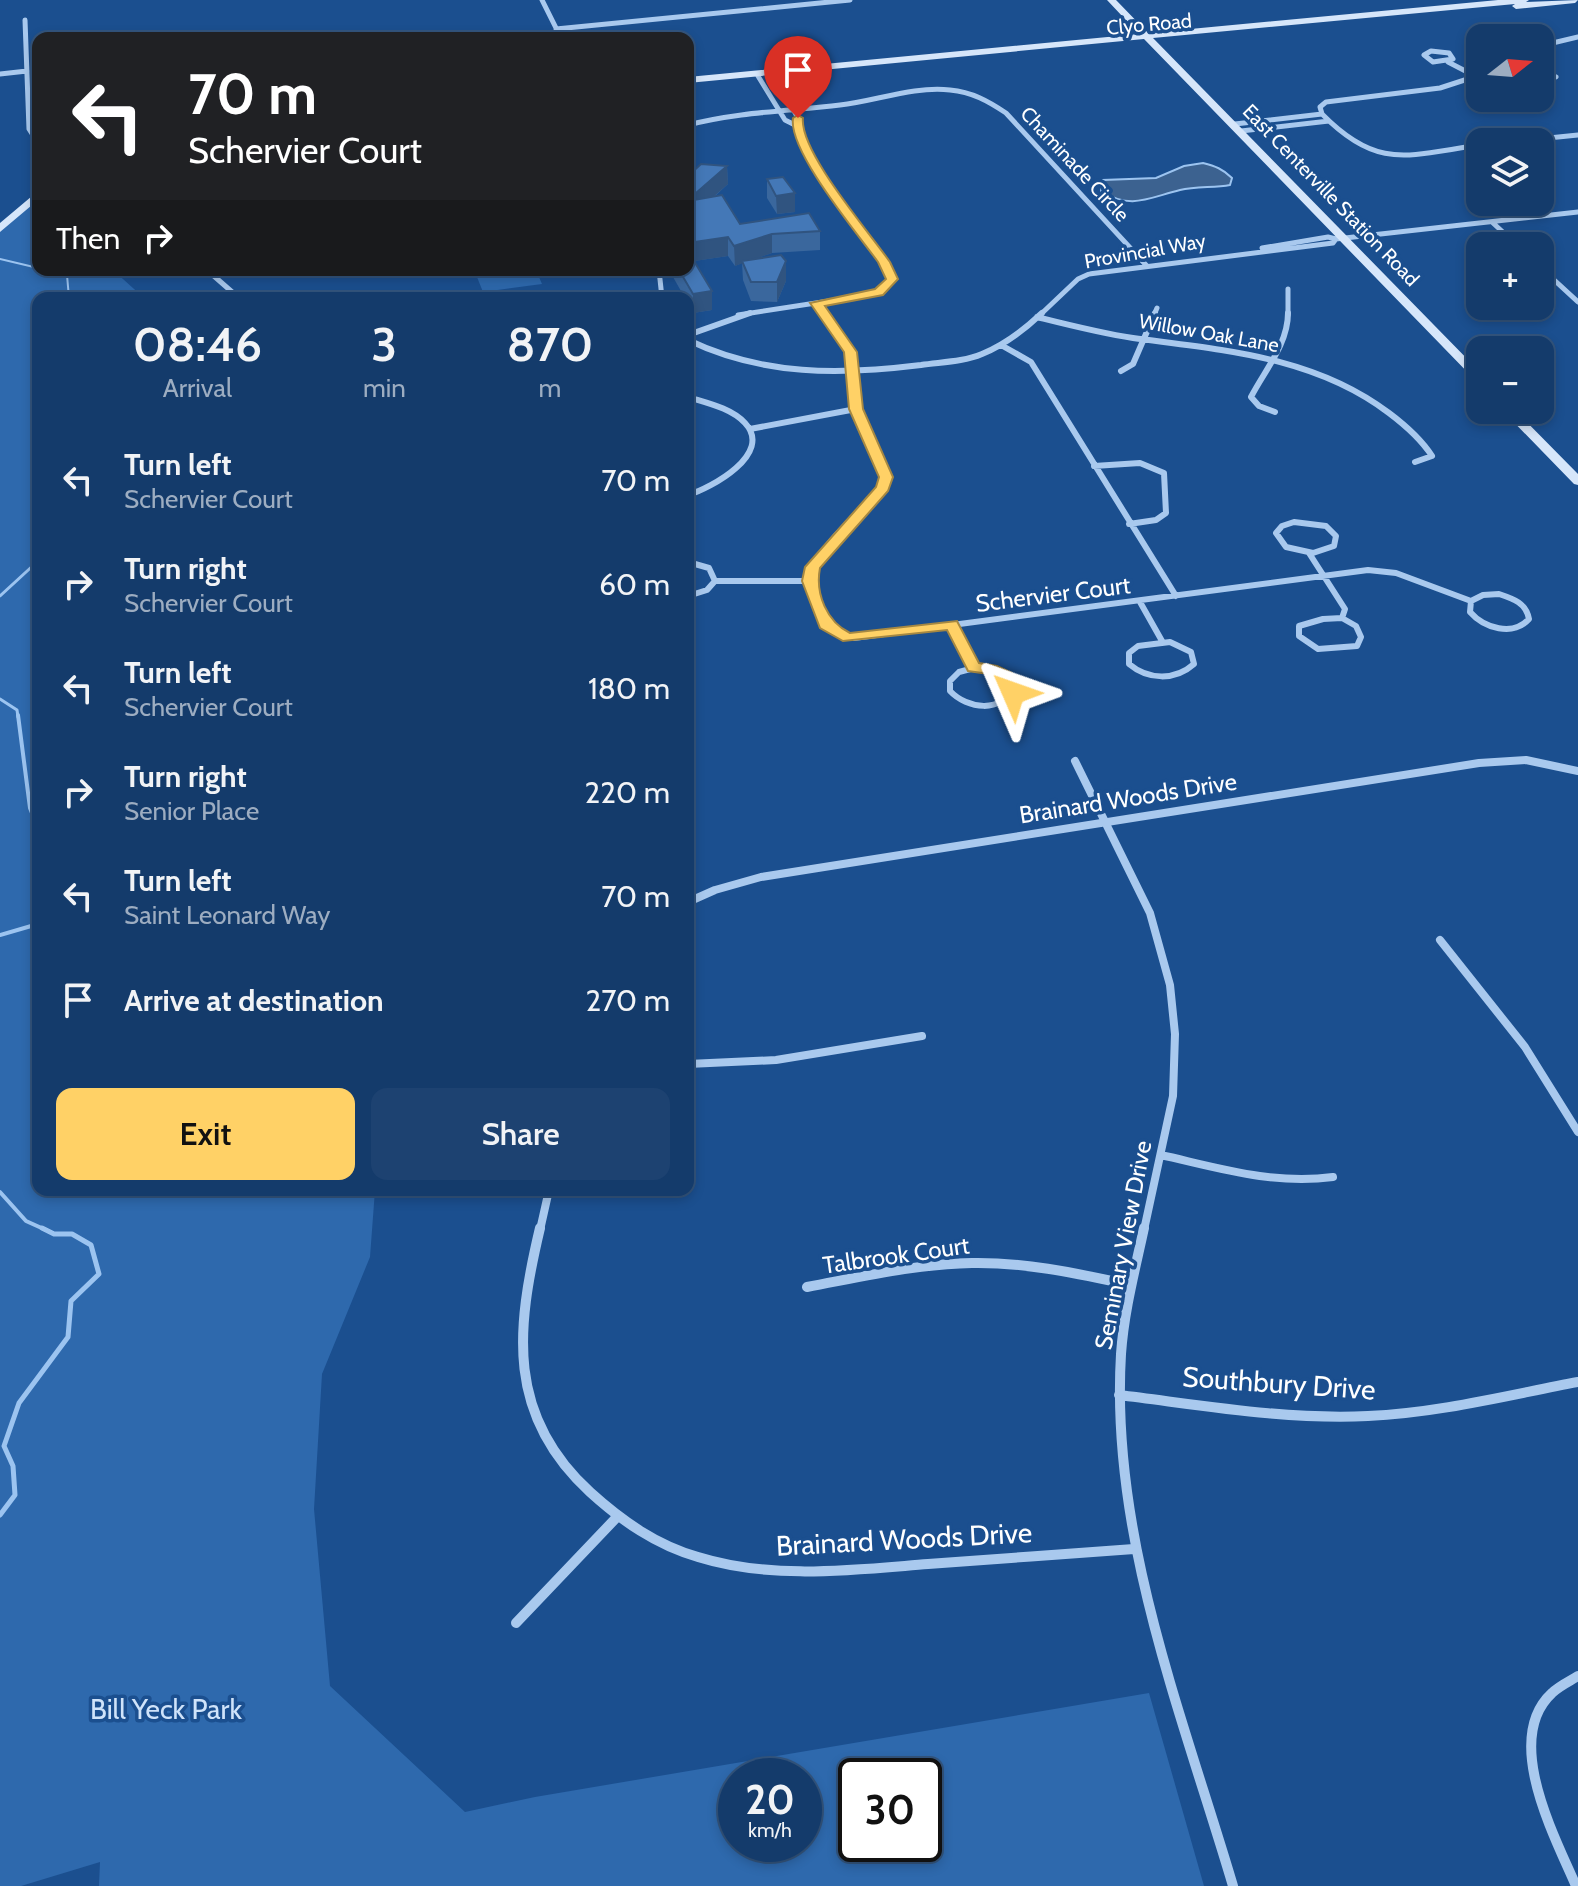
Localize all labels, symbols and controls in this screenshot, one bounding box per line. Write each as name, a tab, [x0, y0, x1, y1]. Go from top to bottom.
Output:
street label: Clyo Road	[1105, 8, 1193, 40]
north arrow	[1466, 24, 1554, 112]
map controls	[1466, 24, 1554, 424]
pin	[764, 36, 832, 118]
icon: arrive	[776, 48, 820, 92]
text: 70 m	[188, 60, 317, 128]
icon: left	[56, 64, 160, 168]
street label: East Centerville Station Road	[1238, 99, 1424, 291]
street label: Chaminade Circle	[1016, 102, 1134, 226]
text: Schervier Court	[188, 128, 422, 172]
button: layers	[1466, 128, 1554, 216]
icon: right	[136, 216, 180, 260]
text: Then	[56, 220, 120, 257]
street label: Provincial Way	[1082, 229, 1208, 273]
button: +	[1466, 232, 1554, 320]
street label: Willow Oak Lane	[1137, 309, 1281, 357]
text: 08:46	[133, 315, 262, 373]
text: 3	[371, 315, 397, 373]
text: 870	[507, 315, 593, 373]
button: −	[1466, 336, 1554, 424]
text: Arrival	[163, 372, 232, 404]
text: min	[363, 372, 406, 404]
text: m	[538, 372, 561, 404]
text: Turn left	[124, 446, 232, 483]
icon: left	[56, 458, 100, 502]
text: 70 m	[601, 462, 670, 499]
text: Schervier Court	[124, 483, 293, 515]
text: Turn right	[124, 550, 247, 587]
icon: right	[56, 562, 100, 606]
text: 60 m	[599, 566, 670, 603]
street label: Schervier Court	[974, 570, 1132, 618]
text: Schervier Court	[124, 587, 293, 619]
position arrow	[971, 651, 1055, 735]
text: Turn left	[124, 654, 232, 691]
icon: left	[56, 666, 100, 710]
text: 180 m	[588, 670, 670, 707]
text: Schervier Court	[124, 691, 293, 723]
text: Turn right	[124, 758, 247, 795]
street label: Brainard Woods Drive	[1017, 766, 1239, 830]
icon: right	[56, 770, 100, 814]
text: 220 m	[585, 774, 670, 811]
text: Senior Place	[124, 795, 259, 827]
text: Turn left	[124, 862, 232, 899]
icon: left	[56, 874, 100, 918]
text: 70 m	[601, 878, 670, 915]
text: Saint Leonard Way	[124, 899, 330, 931]
icon: arrive	[56, 978, 100, 1022]
text: Arrive at destination	[124, 982, 384, 1019]
text: 270 m	[585, 982, 670, 1019]
button: Exit	[56, 1088, 355, 1180]
button: Share	[371, 1088, 670, 1180]
street label: Seminary View Drive	[1089, 1138, 1157, 1352]
street label: Talbrook Court	[821, 1230, 971, 1280]
street label: Southbury Drive	[1181, 1359, 1377, 1407]
street label: Brainard Woods Drive	[775, 1515, 1033, 1563]
park label: Bill Yeck Park	[90, 1692, 242, 1726]
speed limit sign: 30	[838, 1758, 942, 1862]
text: 20	[745, 1775, 795, 1824]
text: km/h	[748, 1818, 792, 1842]

